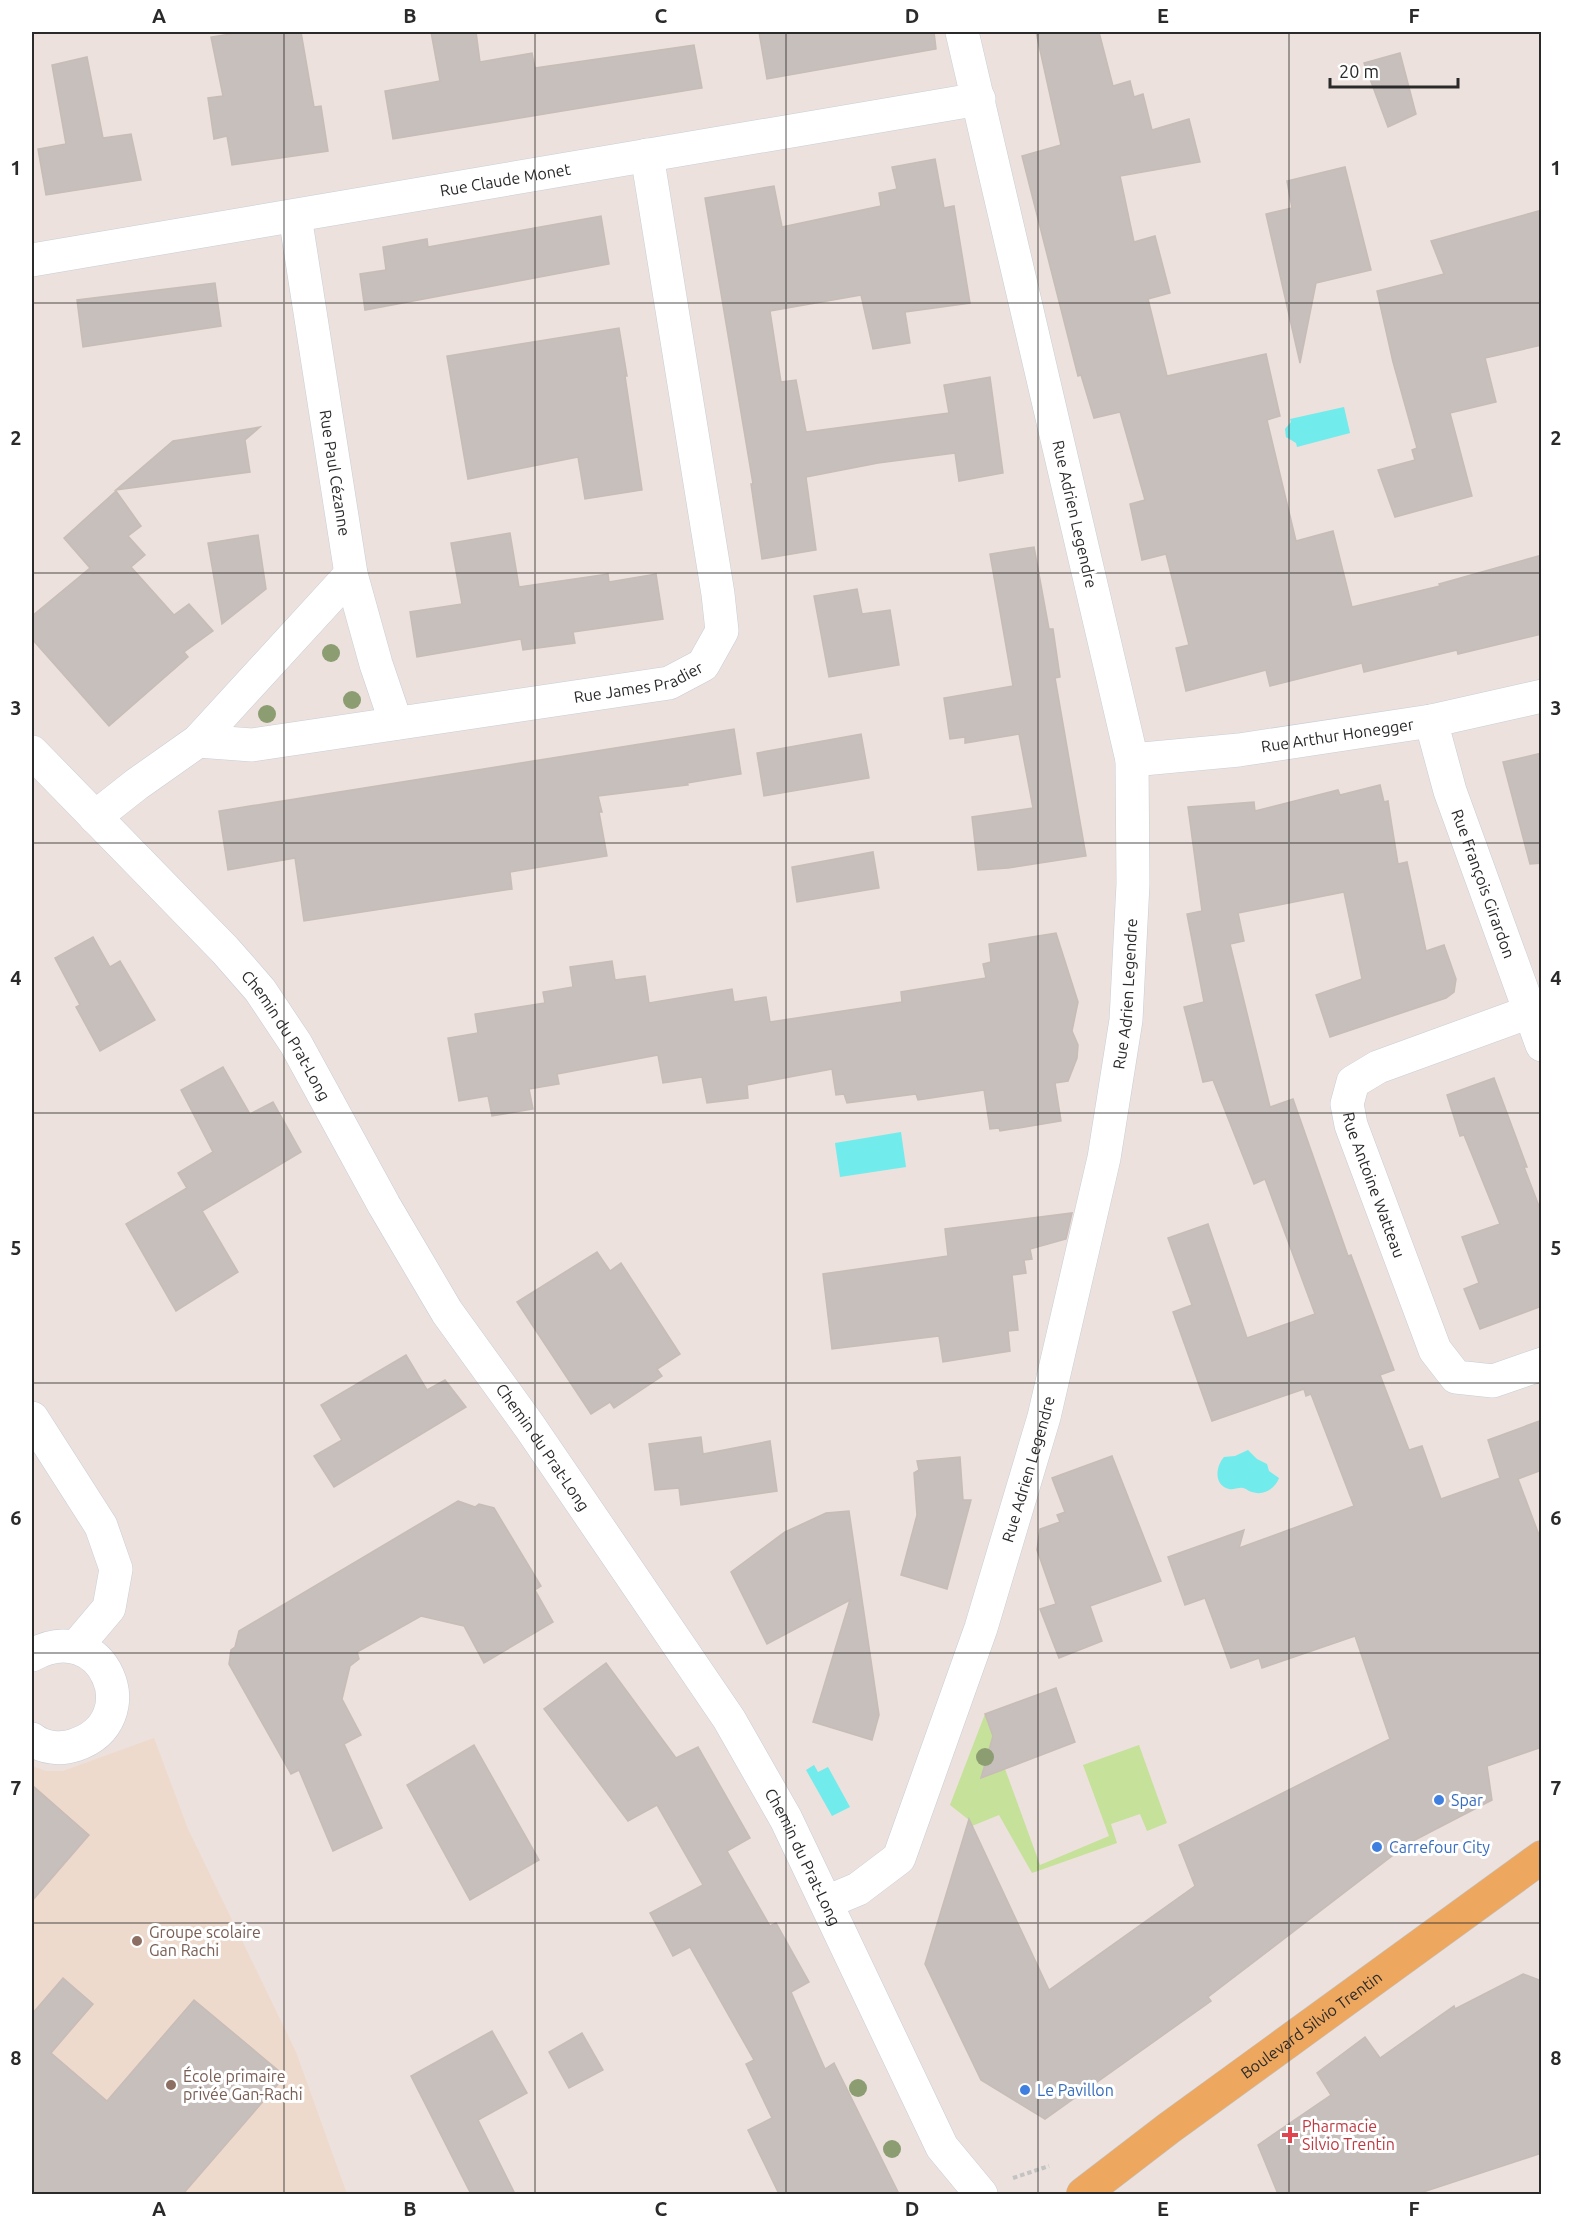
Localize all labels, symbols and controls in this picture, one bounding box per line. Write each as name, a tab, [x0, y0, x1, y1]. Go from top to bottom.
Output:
text: A	[152, 4, 166, 27]
text: B	[403, 4, 417, 27]
text: C	[655, 4, 668, 27]
text: D	[905, 4, 919, 27]
text: E	[1157, 4, 1169, 27]
text: F	[1408, 4, 1420, 27]
scale bar	[1330, 51, 1458, 89]
text: 20 m	[1339, 61, 1379, 81]
text: 1	[10, 156, 22, 179]
text: 1	[1550, 156, 1562, 179]
street label: Rue Claude Monet	[438, 159, 573, 200]
street label: Rue Paul Cézanne	[316, 408, 354, 537]
text: 2	[10, 426, 22, 449]
text: 2	[1550, 426, 1562, 449]
street label: Rue Adrien Legendre	[1049, 438, 1101, 590]
street label: Rue James Pradier	[572, 658, 706, 706]
text: 3	[10, 696, 22, 719]
text: 3	[1550, 696, 1562, 719]
street label: Rue Arthur Honegger	[1260, 715, 1415, 756]
street label: Rue François Girardon	[1448, 807, 1519, 961]
street label: Rue Adrien Legendre	[1109, 918, 1140, 1071]
text: 4	[10, 966, 22, 989]
text: 4	[1550, 966, 1562, 989]
street label: Chemin du Prat-Long	[238, 967, 334, 1103]
street label: Rue Antoine Watteau	[1340, 1111, 1409, 1260]
text: 5	[10, 1236, 22, 1259]
text: 5	[1550, 1236, 1562, 1259]
street label: Chemin du Prat-Long	[493, 1380, 593, 1514]
street label: Rue Adrien Legendre	[998, 1394, 1058, 1544]
text: 6	[10, 1506, 22, 1529]
text: 6	[1550, 1506, 1562, 1529]
text: 7	[10, 1776, 22, 1799]
text: 7	[1550, 1776, 1562, 1799]
street label: Chemin du Prat-Long	[761, 1785, 844, 1928]
place label: Spar	[1451, 1791, 1483, 1809]
marker: Spar	[1432, 1793, 1446, 1807]
place label: Carrefour City	[1389, 1838, 1490, 1856]
marker: Carrefour City	[1370, 1840, 1384, 1854]
place label: Groupe scolaire Gan Rachi	[149, 1923, 261, 1959]
marker: Groupe scolaire Gan Rachi	[130, 1934, 144, 1948]
street label: Boulevard Silvio Trentin	[1237, 1968, 1385, 2082]
text: 8	[10, 2046, 22, 2069]
text: 8	[1550, 2046, 1562, 2069]
place label: École primaire privée Gan-Rachi	[183, 2065, 303, 2103]
marker: École primaire privée Gan-Rachi	[164, 2078, 178, 2092]
place label: Le Pavillon	[1037, 2081, 1114, 2099]
marker: Le Pavillon	[1018, 2083, 1032, 2097]
place label: Pharmacie Silvio Trentin	[1302, 2117, 1395, 2153]
marker: Pharmacie Silvio Trentin	[1283, 2128, 1297, 2142]
text: A	[152, 2197, 166, 2220]
text: B	[403, 2197, 417, 2220]
text: C	[655, 2197, 668, 2220]
text: D	[905, 2197, 919, 2220]
text: E	[1157, 2197, 1169, 2220]
text: F	[1408, 2197, 1420, 2220]

